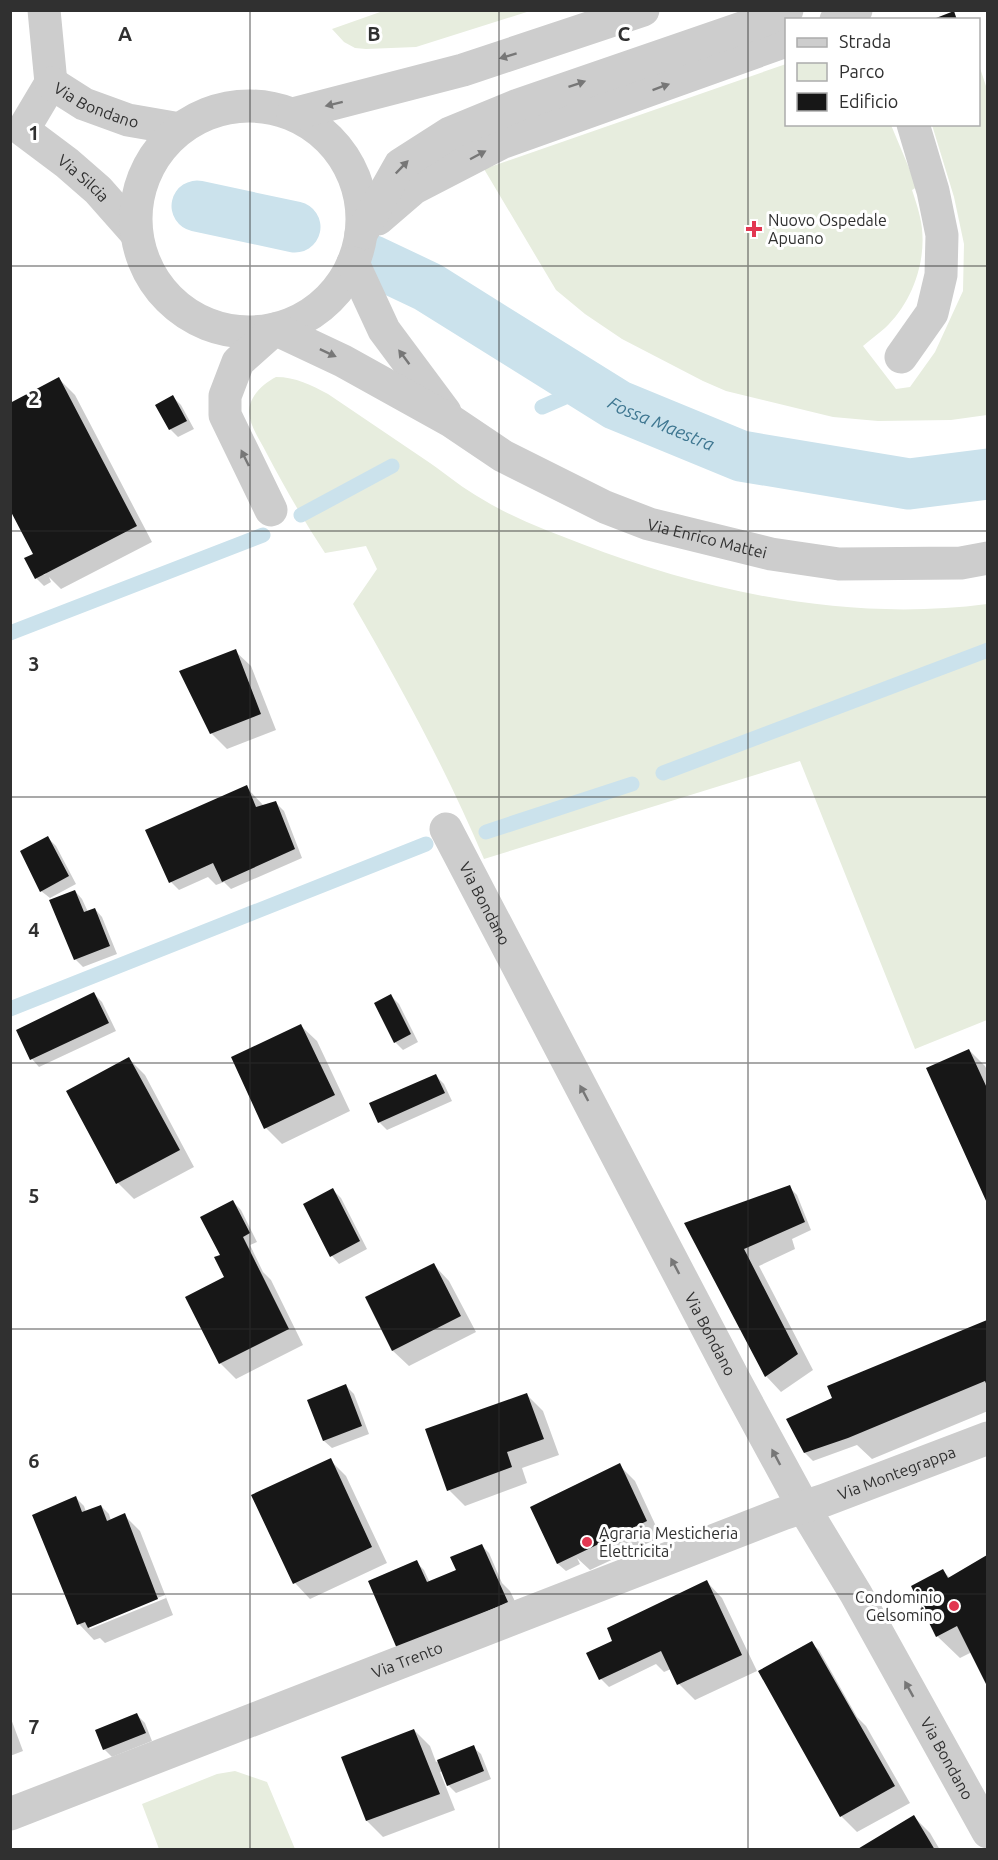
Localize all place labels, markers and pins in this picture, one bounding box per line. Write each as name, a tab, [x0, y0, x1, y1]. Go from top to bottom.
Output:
place label: Nuovo Ospedale Apuano	[768, 211, 887, 247]
marker: Nuovo Ospedale Apuano	[745, 220, 763, 238]
place label: Agraria Mesticheria Elettricita'	[599, 1524, 738, 1560]
marker: Agraria Mesticheria Elettricita'	[580, 1535, 594, 1549]
place label: Condominio Gelsomino	[855, 1588, 942, 1624]
marker: Condominio Gelsomino	[947, 1599, 961, 1613]

